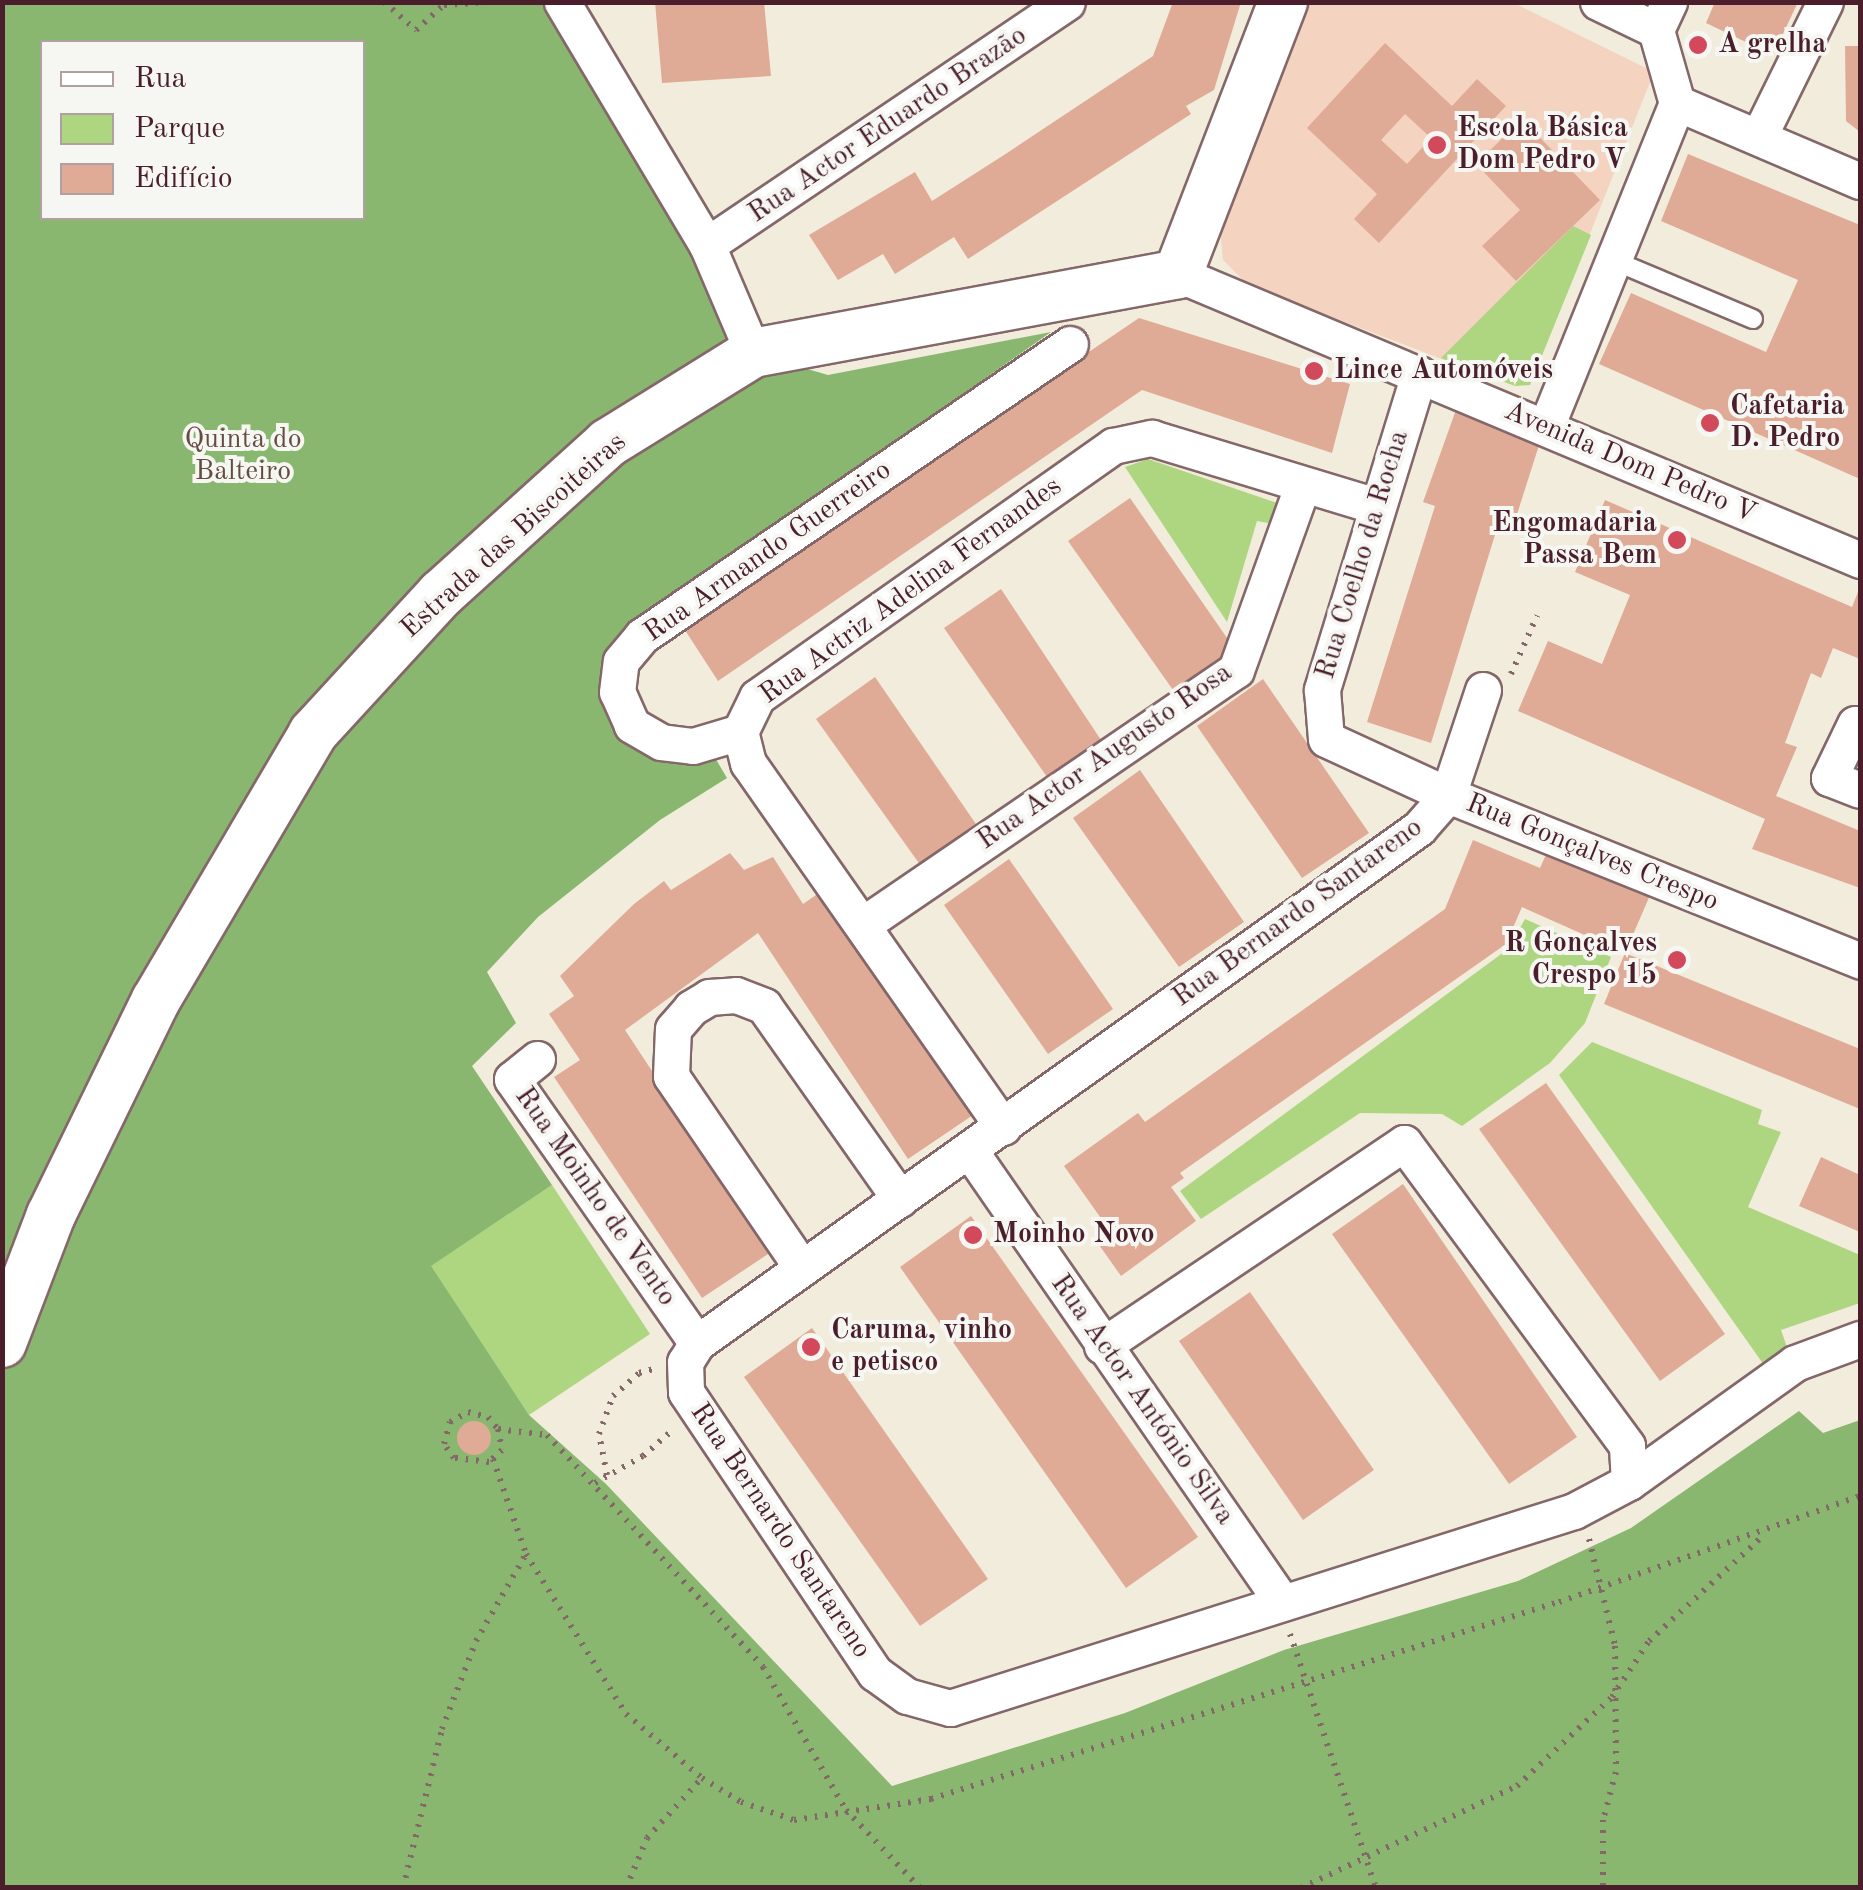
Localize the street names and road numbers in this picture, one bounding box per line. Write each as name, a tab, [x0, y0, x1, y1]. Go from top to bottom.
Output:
street label: Rua Actor Eduardo Brazão	[742, 19, 1034, 231]
street label: Avenida Dom Pedro V	[1499, 395, 1761, 531]
street label: Estrada das Biscoiteiras	[394, 426, 634, 646]
street label: Rua Coelho da Rocha	[1309, 427, 1417, 683]
street label: Rua Armando Guerreiro	[638, 454, 898, 650]
street label: Rua Actriz Adelina Fernandes	[753, 470, 1069, 712]
street label: Rua Actor Augusto Rosa	[971, 656, 1239, 858]
street label: Rua Gonçalves Crespo	[1461, 787, 1723, 919]
street label: Rua Bernardo Santareno	[1167, 811, 1429, 1015]
street label: Rua Moinho de Vento	[507, 1081, 683, 1313]
street label: Rua Actor António Silva	[1043, 1268, 1241, 1532]
street label: Rua Bernardo Santareno	[682, 1397, 878, 1665]

